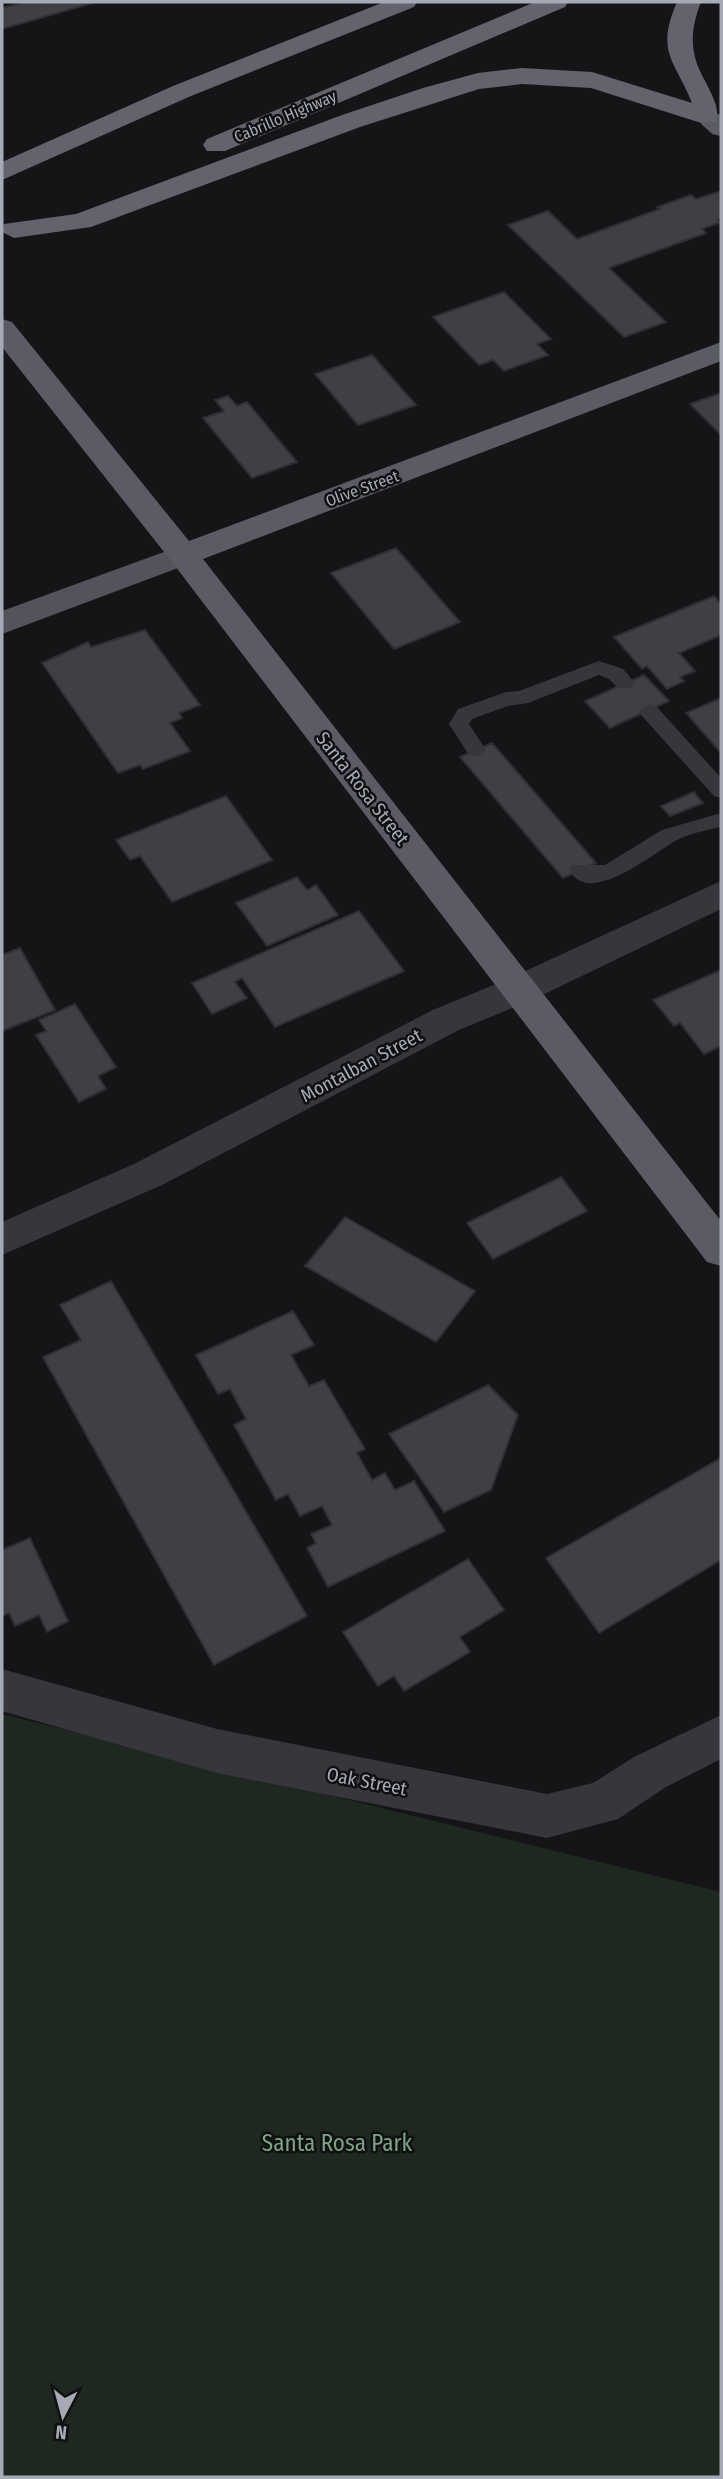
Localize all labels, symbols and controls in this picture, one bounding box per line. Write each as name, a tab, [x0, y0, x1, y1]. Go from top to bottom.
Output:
street label: Cabrillo Highway	[231, 86, 340, 147]
street label: Olive Street	[323, 466, 402, 510]
street label: Santa Rosa Street	[311, 727, 414, 850]
street label: Montalban Street	[297, 1023, 427, 1107]
street label: Oak Street	[325, 1762, 410, 1801]
park label: Santa Rosa Park	[262, 2129, 412, 2157]
north arrow	[28, 2381, 98, 2451]
text: N	[54, 2420, 68, 2444]

